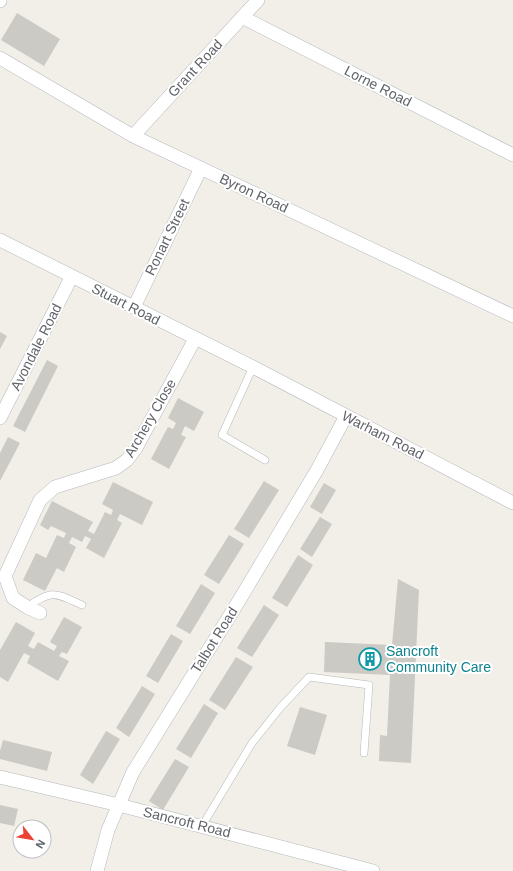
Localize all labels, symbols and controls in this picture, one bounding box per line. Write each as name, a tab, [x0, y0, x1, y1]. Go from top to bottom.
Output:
street label: Grant Road	[164, 36, 226, 100]
street label: Lorne Road	[342, 62, 414, 110]
street label: Byron Road	[217, 170, 291, 216]
street label: Ronart Street	[142, 196, 192, 278]
street label: Stuart Road	[89, 280, 163, 328]
street label: Avondale Road	[7, 301, 65, 393]
street label: Archery Close	[121, 376, 179, 460]
street label: Warham Road	[339, 407, 427, 463]
street label: Talbot Road	[187, 604, 241, 676]
place label: Sancroft Community Care	[386, 643, 491, 675]
building icon: Sancroft Community Care	[357, 646, 383, 672]
street label: Sancroft Road	[142, 803, 232, 841]
north arrow	[12, 819, 52, 859]
text: N	[33, 838, 48, 851]

